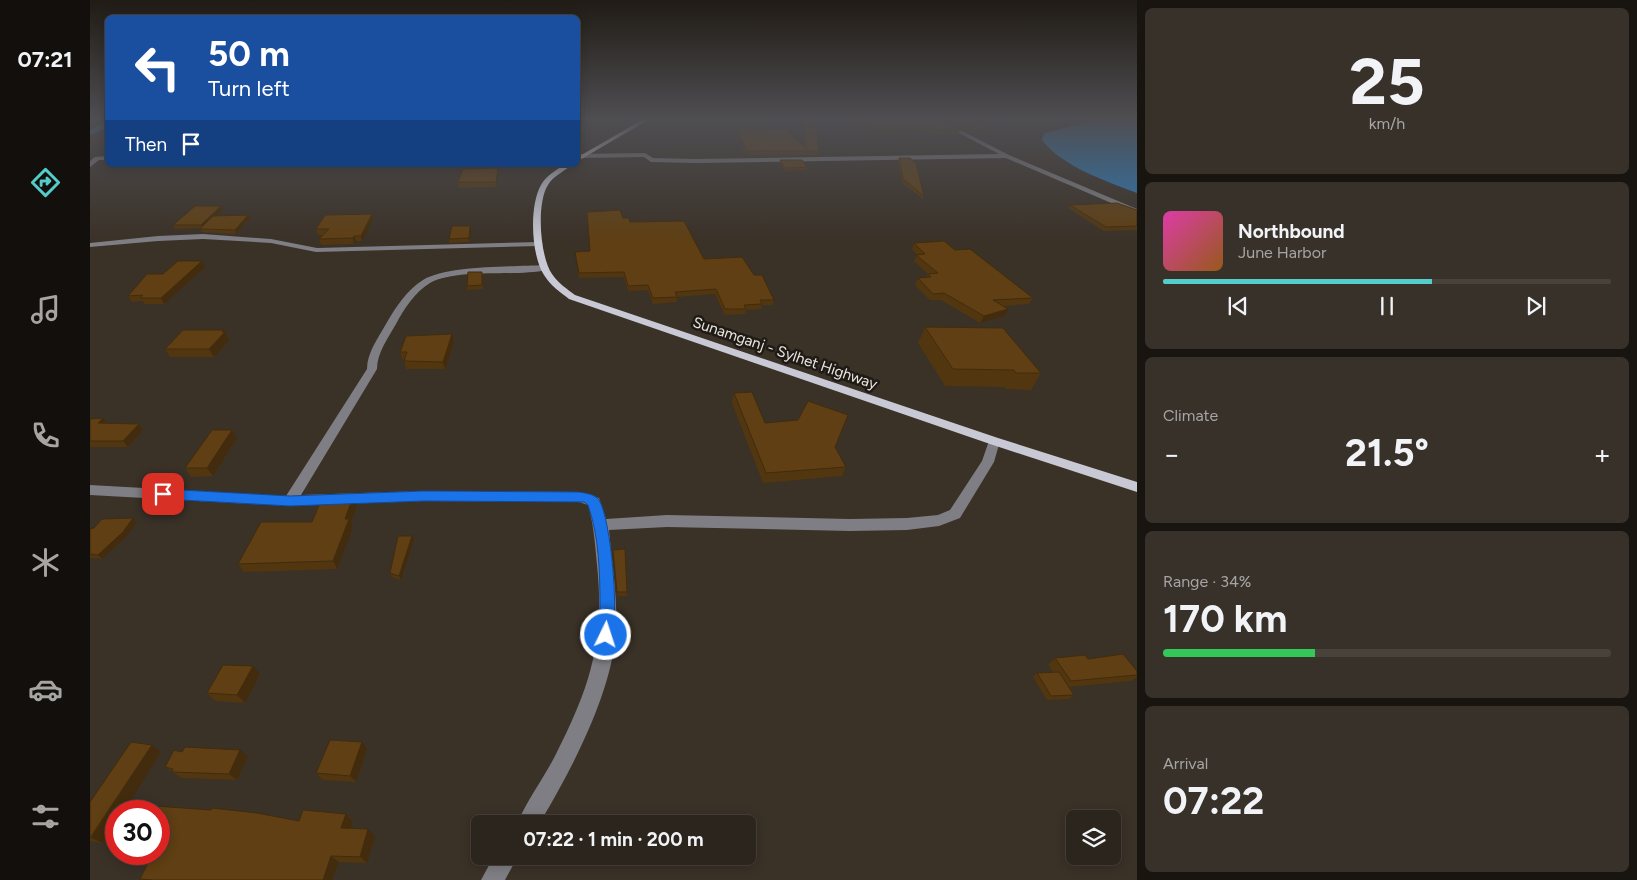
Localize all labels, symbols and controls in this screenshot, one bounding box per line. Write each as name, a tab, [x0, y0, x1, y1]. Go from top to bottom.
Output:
text: 50 m	[208, 33, 290, 75]
icon: left	[125, 35, 190, 100]
text: 25	[1349, 42, 1425, 120]
text: 07:21	[17, 46, 73, 73]
text: Turn left	[208, 75, 290, 102]
text: km/h	[1369, 114, 1405, 133]
icon: arrive	[177, 130, 205, 158]
text: Then	[125, 133, 167, 156]
icon: directions	[28, 165, 63, 200]
text: Northbound	[1238, 220, 1345, 243]
text: June Harbor	[1238, 243, 1326, 262]
icon: music	[28, 292, 63, 327]
icon: previous	[1224, 292, 1252, 320]
icon: pause	[1373, 292, 1401, 320]
icon: next	[1522, 292, 1550, 320]
street label: Sunamganj - Sylhet Highway	[690, 313, 880, 393]
text: Climate	[1163, 406, 1218, 425]
icon: phone	[28, 418, 63, 453]
text: 21.5°	[1345, 430, 1429, 476]
text: −	[1163, 437, 1180, 471]
text: +	[1594, 437, 1611, 471]
pin	[142, 473, 184, 515]
icon: arrive	[149, 480, 177, 508]
icon: climate	[28, 545, 63, 580]
text: Range · 34%	[1163, 572, 1251, 591]
text: 170 km	[1163, 596, 1287, 642]
position arrow	[579, 608, 631, 660]
icon: car	[28, 672, 63, 707]
text: Arrival	[1163, 754, 1208, 773]
text: 07:22	[1163, 778, 1264, 824]
icon: filters	[28, 799, 63, 834]
speed limit sign: 30	[105, 800, 170, 865]
map controls	[1066, 810, 1121, 865]
button: layers	[1066, 810, 1121, 865]
text: 07:22 · 1 min · 200 m	[523, 828, 704, 851]

